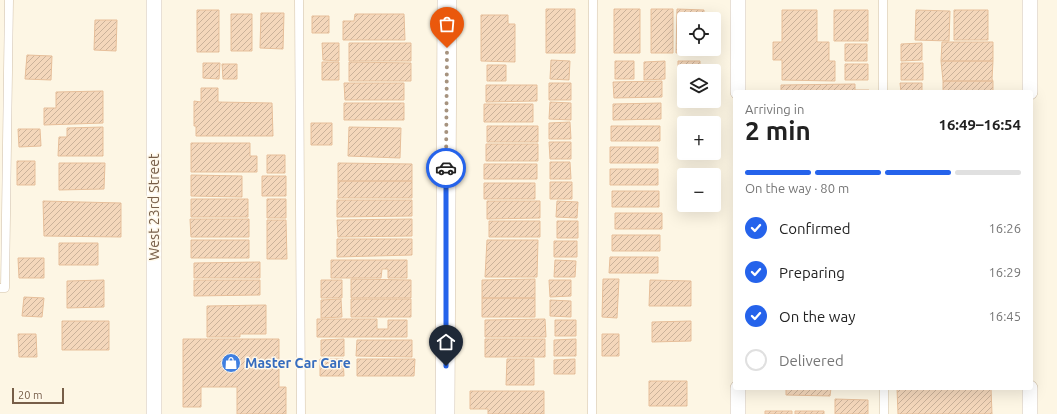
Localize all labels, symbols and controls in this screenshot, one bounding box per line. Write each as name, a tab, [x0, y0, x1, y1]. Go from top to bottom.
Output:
pin	[430, 7.0, 464, 48]
map controls	[677, 12, 721, 212]
button: locate	[677, 12, 721, 56]
icon: bag	[436, 13, 458, 35]
button: layers	[677, 64, 721, 108]
text: Arriving in	[745, 102, 804, 116]
button: +	[677, 116, 721, 160]
text: 2 min	[745, 116, 811, 145]
text: 16:49–16:54	[938, 116, 1021, 133]
courier	[426, 148, 466, 188]
street label: West 23rd Street	[146, 153, 162, 260]
icon: car	[435, 157, 457, 179]
button: −	[677, 168, 721, 212]
text: On the way · 80 m	[745, 181, 849, 195]
icon: check	[745, 217, 767, 239]
text: Confirmed	[779, 220, 851, 237]
text: 16:26	[988, 221, 1021, 235]
icon: check	[745, 261, 767, 283]
text: Preparing	[779, 264, 845, 281]
text: 16:29	[988, 265, 1021, 279]
icon: check	[745, 305, 767, 327]
text: On the way	[779, 308, 855, 325]
text: 16:45	[988, 309, 1021, 323]
pin	[429, 325, 463, 366]
icon: home	[435, 331, 457, 353]
shop icon: Master Car Care	[220, 352, 242, 374]
text: Delivered	[779, 352, 844, 369]
place label: Master Car Care	[245, 355, 351, 371]
scale bar	[12, 386, 64, 405]
text: 20 m	[18, 389, 42, 401]

